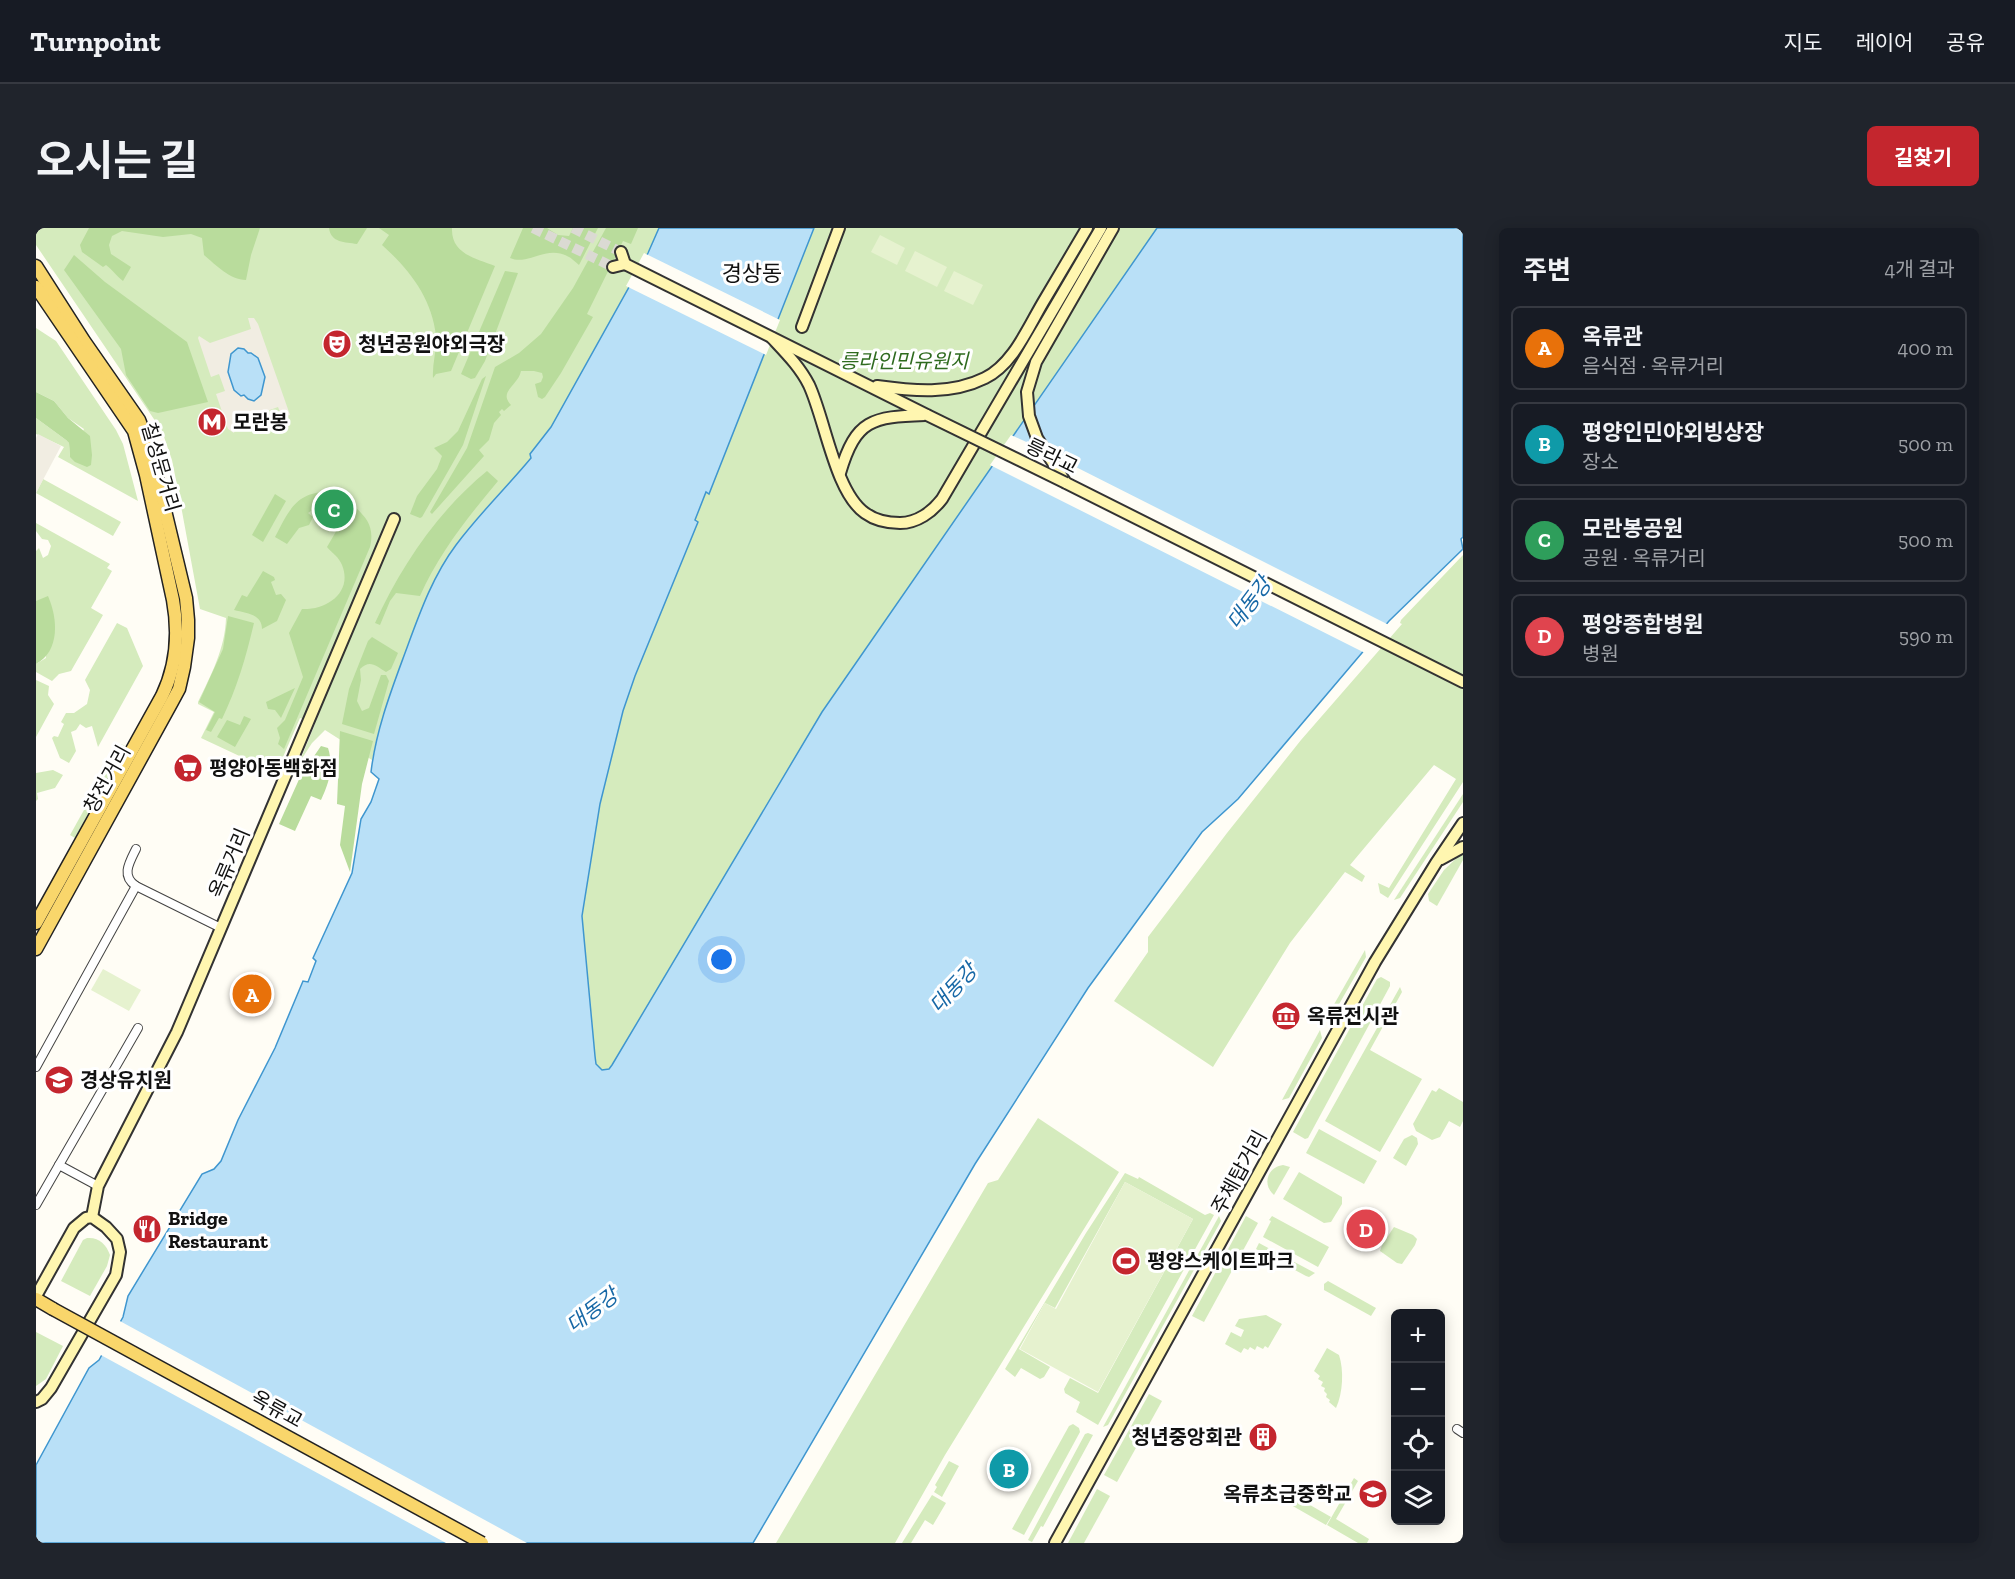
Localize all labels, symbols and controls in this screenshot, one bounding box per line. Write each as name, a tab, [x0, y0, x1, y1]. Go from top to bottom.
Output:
text: Turnpoint	[30, 25, 160, 58]
text: 지도	[1784, 30, 1822, 55]
text: 레이어	[1855, 30, 1913, 55]
text: 공유	[1946, 30, 1985, 55]
button: 길찾기	[1867, 126, 1979, 186]
text: 오시는 길	[36, 135, 198, 186]
text: 주변	[1523, 254, 1571, 286]
text: 4개 결과	[1884, 257, 1955, 281]
district label: 경상동	[722, 260, 782, 287]
text: 옥류관	[1582, 323, 1643, 350]
theatre icon: 청년공원야외극장	[321, 328, 353, 360]
place label: 청년공원야외극장	[358, 332, 505, 356]
text: A	[1538, 336, 1551, 360]
text: 400 m	[1897, 336, 1953, 360]
park label: 릉라인민유원지	[840, 349, 970, 373]
text: 음식점 · 옥류거리	[1582, 354, 1724, 378]
metro station icon: 모란봉	[196, 406, 228, 438]
place label: 모란봉	[233, 410, 288, 434]
street label: 칠성문거리	[137, 419, 185, 515]
text: 평양인민야외빙상장	[1582, 419, 1764, 446]
text: B	[1538, 432, 1551, 456]
text: 500 m	[1898, 432, 1953, 456]
street label: 릉라교	[1022, 433, 1082, 479]
text: 장소	[1582, 450, 1619, 474]
pin: C	[314, 486, 354, 532]
text: 모란봉공원	[1582, 515, 1683, 542]
text: C	[1538, 528, 1551, 552]
text: 500 m	[1898, 528, 1953, 552]
text: 공원 · 옥류거리	[1582, 546, 1706, 570]
water label: 대동강	[1222, 570, 1278, 634]
text: 평양종합병원	[1582, 611, 1703, 638]
text: D	[1538, 624, 1551, 648]
text: 590 m	[1899, 624, 1953, 648]
text: 병원	[1582, 642, 1619, 666]
street label: 창전거리	[79, 741, 135, 817]
supermarket icon: 평양아동백화점	[172, 752, 204, 784]
place label: 평양아동백화점	[209, 756, 338, 780]
street label: 옥류거리	[204, 824, 254, 902]
your location	[707, 945, 736, 974]
water label: 대동강	[924, 956, 984, 1018]
pin: A	[232, 972, 272, 1017]
museum icon: 옥류전시관	[1270, 1000, 1302, 1032]
place label: 옥류전시관	[1307, 1004, 1400, 1028]
school or university icon: 경상유치원	[43, 1064, 75, 1096]
place label: 경상유치원	[80, 1068, 172, 1092]
street label: 주체탑거리	[1206, 1126, 1272, 1218]
place label: Bridge Restaurant	[168, 1206, 269, 1253]
pin: D	[1346, 1206, 1386, 1252]
restaurant icon: Bridge Restaurant	[131, 1213, 163, 1245]
sports icon: 평양스케이트파크	[1110, 1245, 1142, 1277]
place label: 평양스케이트파크	[1147, 1249, 1294, 1273]
water label: 대동강	[561, 1281, 625, 1337]
map controls	[1391, 1309, 1445, 1525]
button: +	[1391, 1309, 1445, 1363]
button: −	[1391, 1363, 1445, 1417]
street label: 옥류교	[247, 1385, 307, 1433]
button: locate	[1391, 1417, 1445, 1471]
building icon: 청년중앙회관	[1247, 1421, 1279, 1453]
place label: 청년중앙회관	[1132, 1425, 1243, 1449]
pin: B	[990, 1446, 1028, 1492]
button: layers	[1391, 1471, 1445, 1525]
school or university icon: 옥류초급중학교	[1357, 1478, 1389, 1510]
place label: 옥류초급중학교	[1223, 1482, 1352, 1506]

